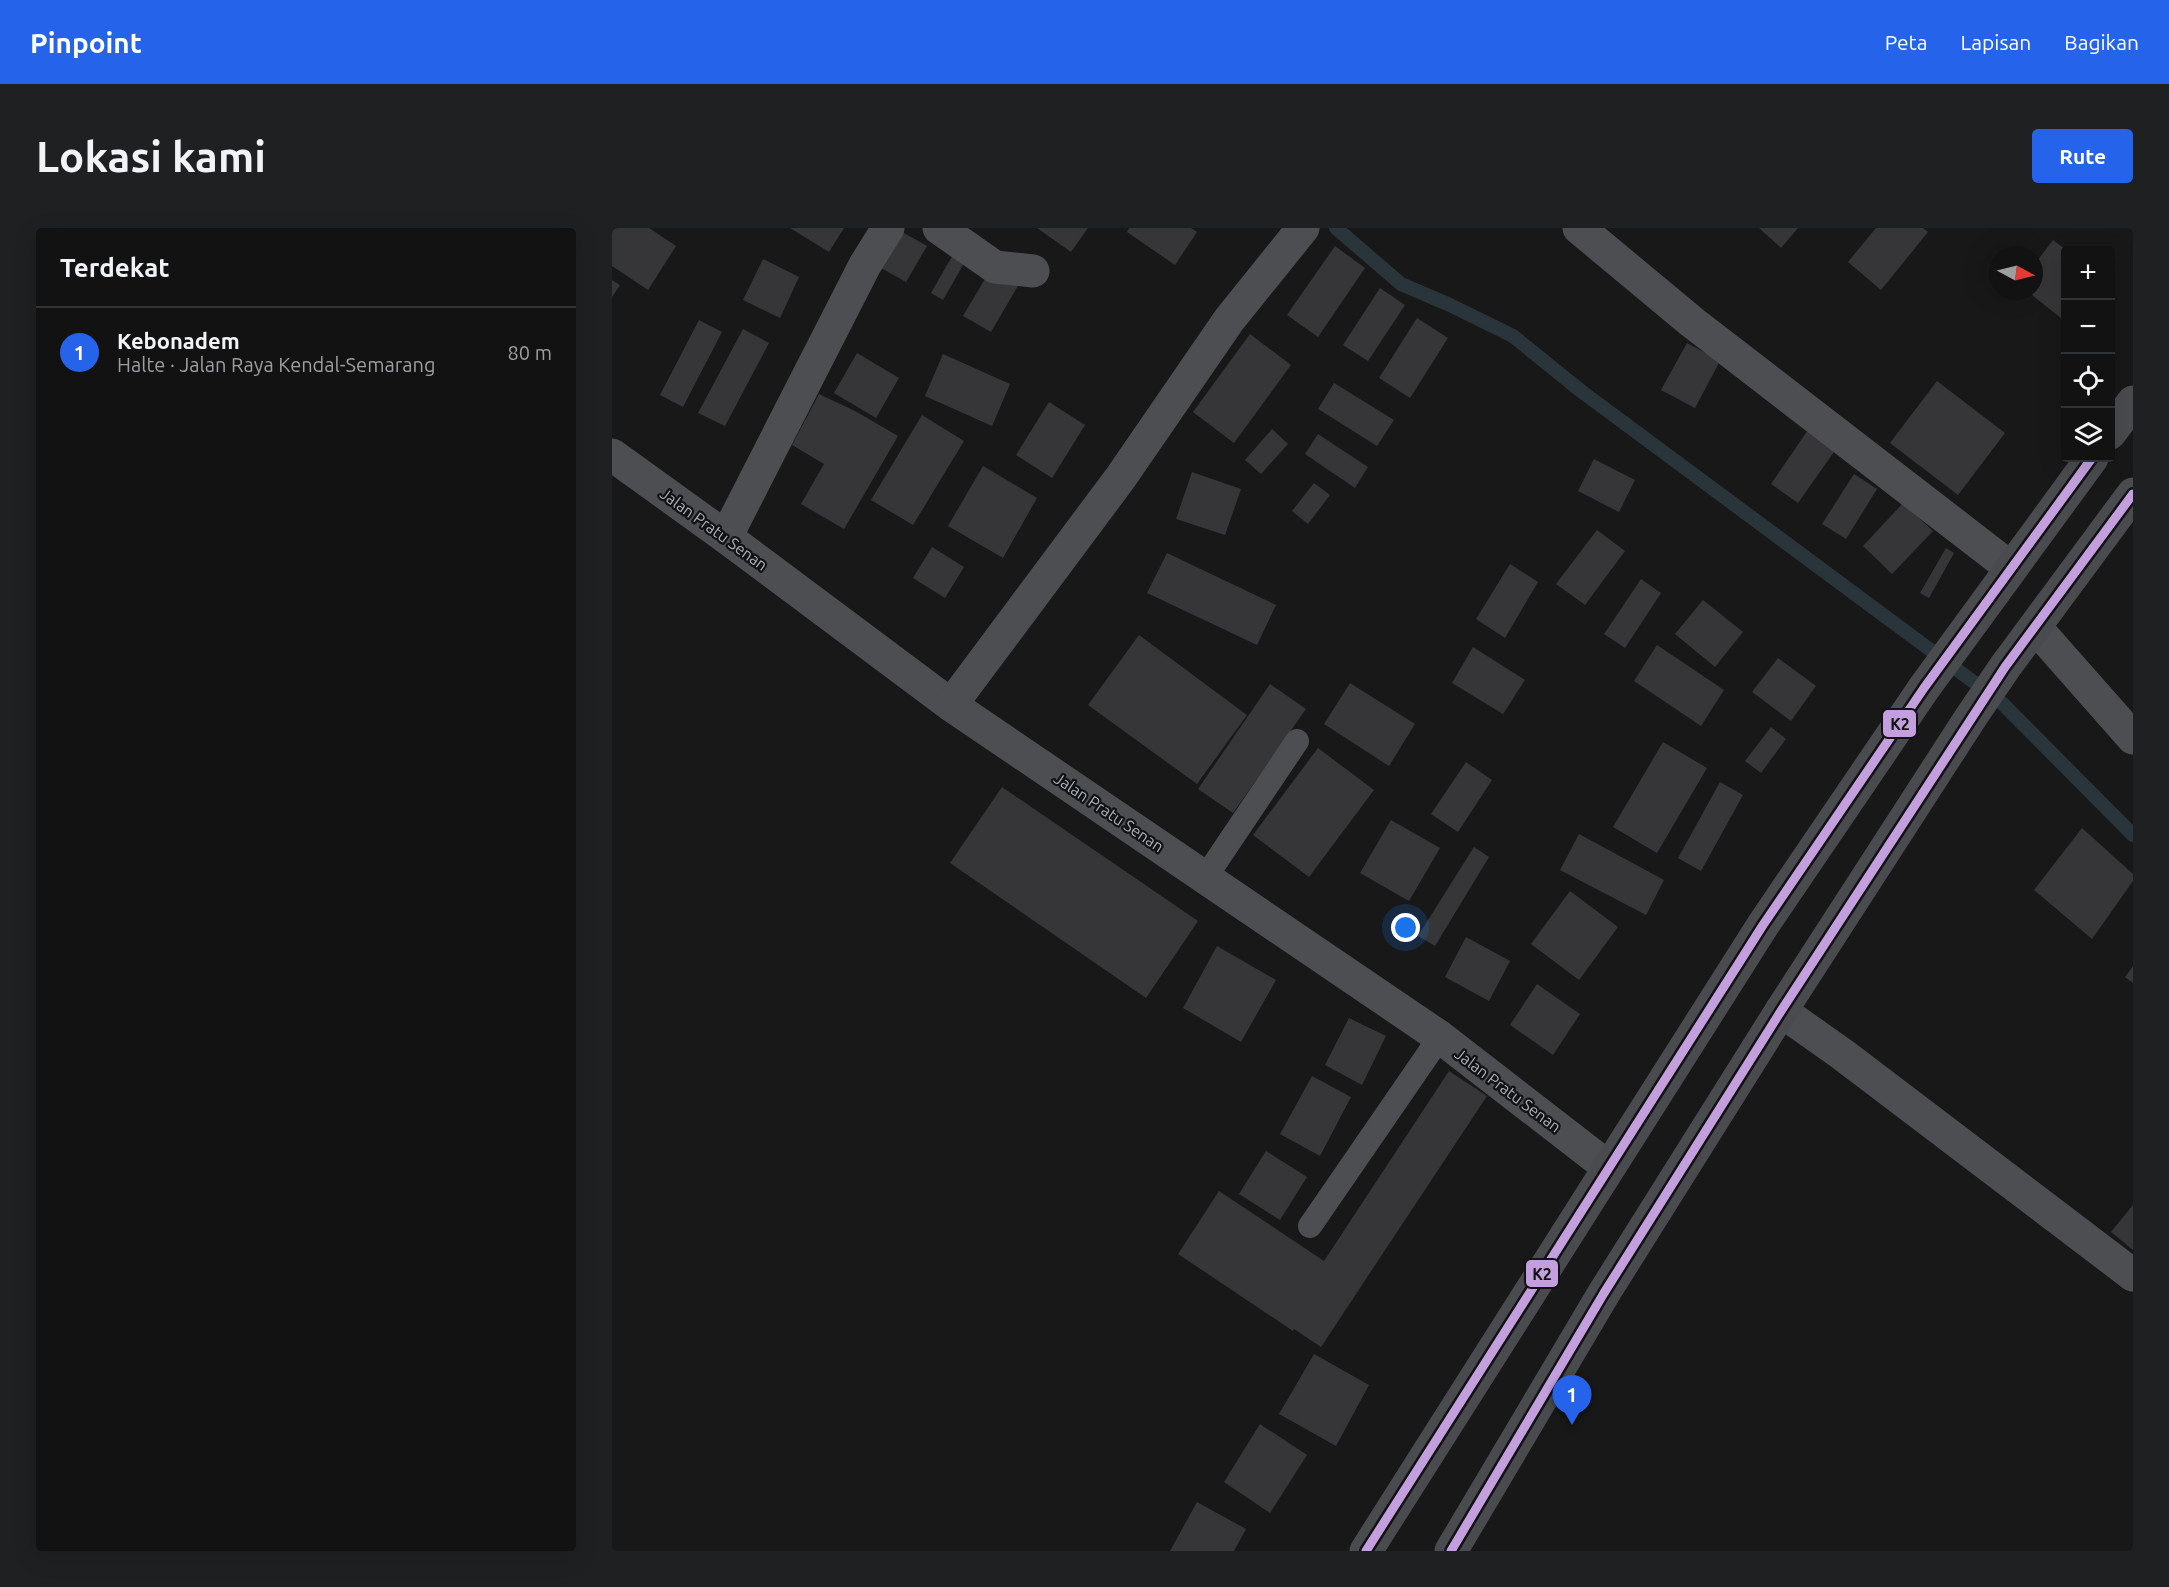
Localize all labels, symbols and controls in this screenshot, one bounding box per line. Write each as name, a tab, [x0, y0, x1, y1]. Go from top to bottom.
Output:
text: Pinpoint	[30, 27, 142, 58]
text: Peta	[1885, 30, 1928, 54]
text: Lapisan	[1961, 30, 2031, 54]
text: Bagikan	[2064, 30, 2139, 54]
button: Rute	[2032, 129, 2133, 183]
text: Lokasi kami	[36, 133, 266, 180]
north arrow	[1989, 246, 2043, 300]
map controls	[2061, 246, 2115, 462]
button: +	[2061, 246, 2115, 300]
text: Terdekat	[60, 253, 170, 282]
button: −	[2061, 300, 2115, 354]
text: Kebonadem	[117, 328, 240, 353]
text: 1	[74, 341, 85, 364]
text: 80 m	[508, 341, 552, 364]
text: Halte · Jalan Raya Kendal-Semarang	[117, 353, 435, 376]
button: locate	[2061, 354, 2115, 408]
button: layers	[2061, 408, 2115, 462]
street label: Jalan Pratu Senan	[657, 484, 771, 574]
line badge: K2	[1882, 709, 1917, 738]
text: K2	[1890, 715, 1910, 733]
street label: Jalan Pratu Senan	[1051, 769, 1167, 855]
your location	[1391, 913, 1420, 942]
street label: Jalan Pratu Senan	[1451, 1044, 1565, 1136]
line badge: K2	[1525, 1259, 1559, 1288]
text: K2	[1532, 1265, 1552, 1283]
pin: 1	[1552, 1376, 1592, 1425]

